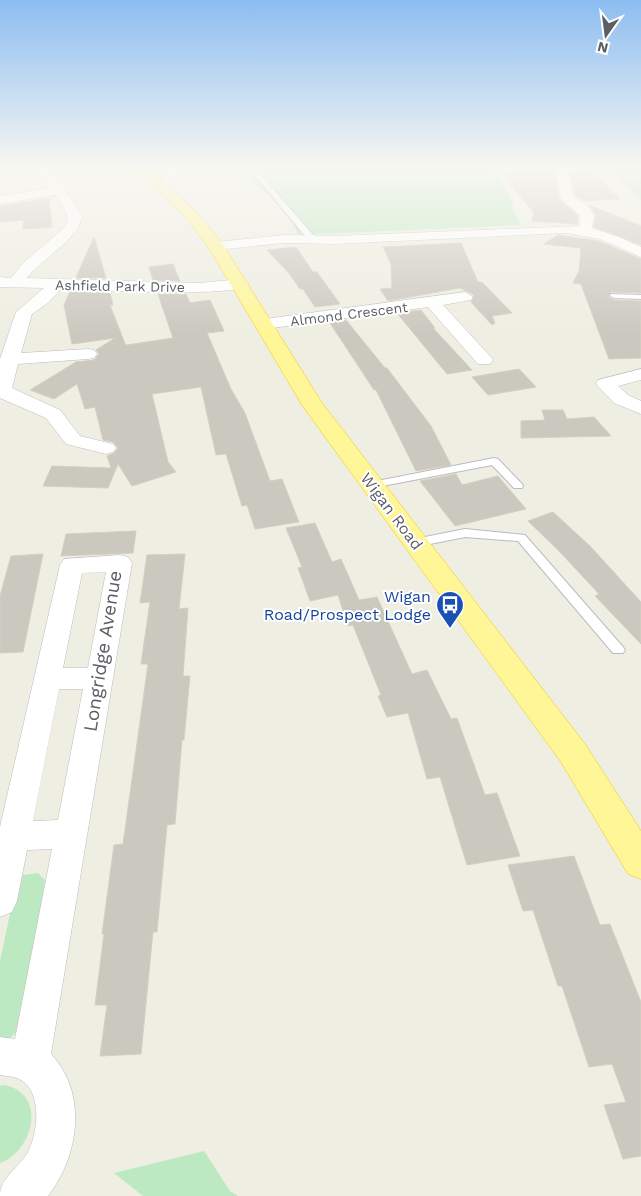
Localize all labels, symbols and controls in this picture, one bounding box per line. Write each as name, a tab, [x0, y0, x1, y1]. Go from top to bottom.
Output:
north arrow	[581, 10, 631, 60]
text: N	[596, 39, 610, 57]
street label: Ashfield Park Drive	[55, 277, 185, 295]
street label: Almond Crescent	[289, 299, 409, 329]
street label: Wigan Road	[356, 469, 427, 554]
street label: Longridge Avenue	[78, 569, 127, 733]
place label: Wigan Road/Prospect Lodge	[264, 587, 431, 624]
bus stop icon: Wigan Road/Prospect Lodge	[435, 590, 465, 629]

